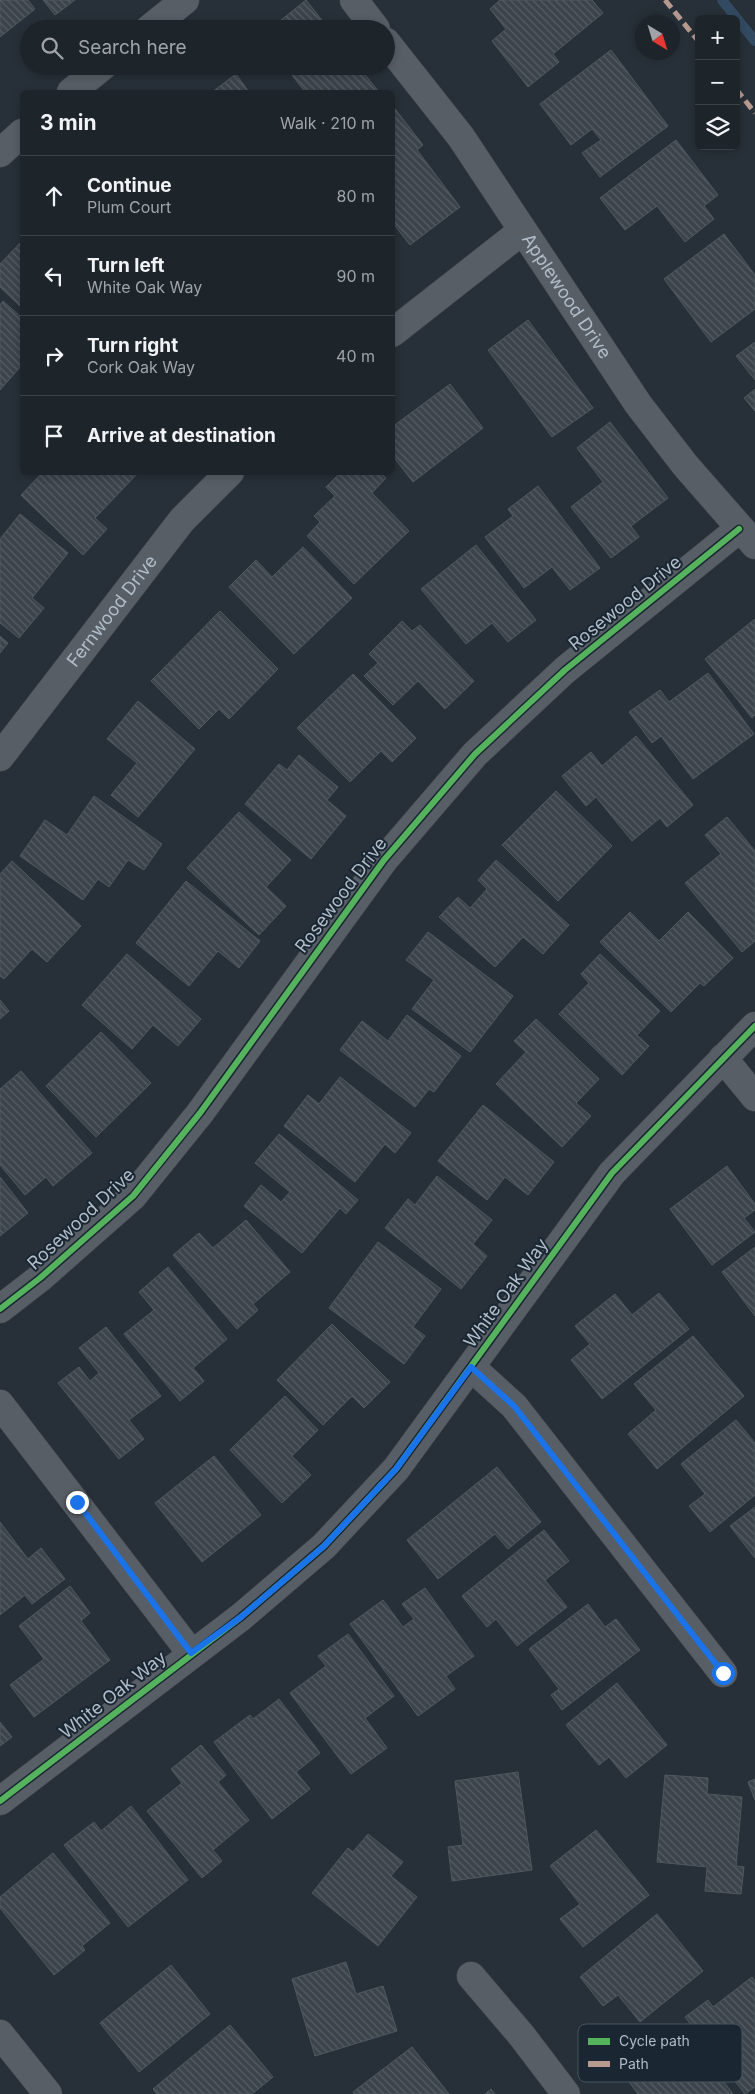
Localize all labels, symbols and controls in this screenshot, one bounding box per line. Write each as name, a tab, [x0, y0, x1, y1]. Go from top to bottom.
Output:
north arrow	[635, 15, 680, 60]
map controls	[695, 15, 740, 150]
button: +	[695, 15, 740, 60]
search box	[20, 20, 395, 75]
icon: search	[38, 34, 66, 62]
text: Search here	[78, 36, 187, 59]
button: −	[695, 60, 740, 105]
button: layers	[695, 105, 740, 150]
text: 3 min	[40, 110, 96, 135]
text: Walk · 210 m	[280, 113, 375, 133]
text: Continue	[87, 174, 172, 197]
icon: ahead	[40, 182, 68, 210]
text: 80 m	[336, 186, 375, 206]
text: Plum Court	[87, 197, 171, 217]
street label: Applewood Drive	[518, 229, 616, 362]
text: Turn left	[87, 254, 165, 277]
icon: left	[40, 262, 68, 290]
text: 90 m	[336, 266, 375, 286]
text: White Oak Way	[87, 277, 202, 297]
text: Turn right	[87, 334, 178, 357]
icon: right	[40, 342, 68, 370]
text: 40 m	[336, 346, 375, 366]
text: Cork Oak Way	[87, 357, 195, 377]
icon: arrive	[40, 422, 68, 450]
text: Arrive at destination	[87, 424, 276, 447]
street label: Fernwood Drive	[62, 551, 161, 671]
street label: Rosewood Drive	[564, 551, 685, 654]
street label: Rosewood Drive	[291, 833, 391, 956]
street label: Rosewood Drive	[23, 1164, 138, 1274]
street label: White Oak Way	[459, 1234, 552, 1351]
route end	[66, 1491, 89, 1514]
street label: White Oak Way	[55, 1646, 170, 1743]
route start	[712, 1662, 735, 1685]
legend	[578, 2024, 742, 2082]
text: Cycle path	[619, 2032, 690, 2049]
text: Path	[619, 2055, 649, 2072]

